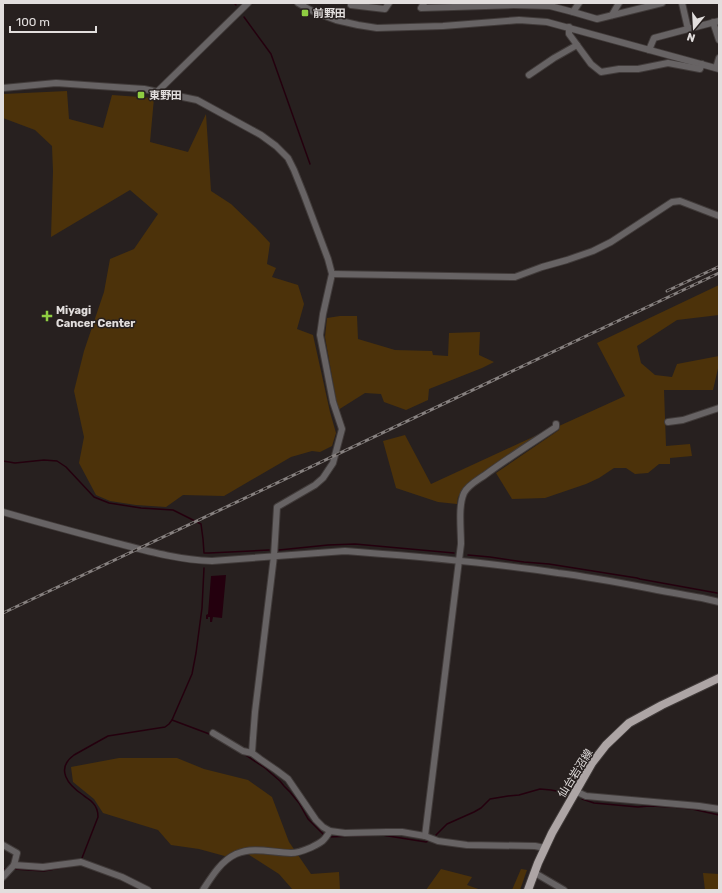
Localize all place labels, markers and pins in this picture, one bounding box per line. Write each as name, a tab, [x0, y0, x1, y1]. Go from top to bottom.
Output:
place label: 前野田	[313, 7, 346, 20]
marker: 前野田	[300, 8, 310, 18]
place label: 東野田	[149, 89, 182, 102]
marker: 東野田	[136, 90, 146, 100]
place label: Miyagi Cancer Center	[56, 304, 135, 330]
marker: Miyagi Cancer Center	[41, 310, 53, 322]

